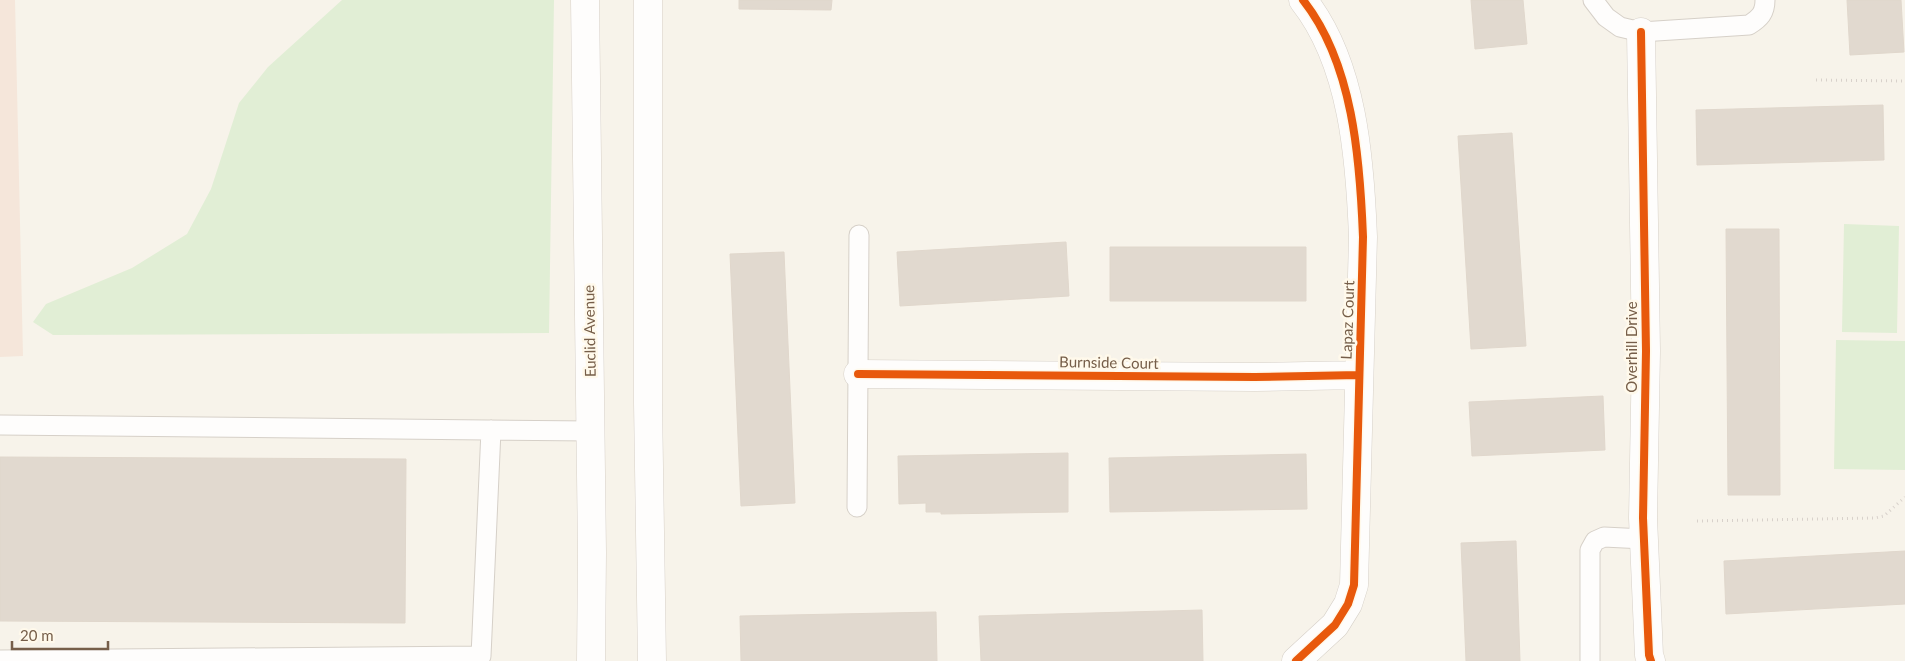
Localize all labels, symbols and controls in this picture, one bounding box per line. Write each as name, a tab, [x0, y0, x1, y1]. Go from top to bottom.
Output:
street label: Lapaz Court	[1337, 279, 1357, 360]
street label: Euclid Avenue	[579, 285, 599, 377]
street label: Overhill Drive	[1622, 301, 1640, 393]
street label: Burnside Court	[1059, 352, 1160, 372]
scale bar	[12, 618, 109, 650]
text: 20 m	[20, 626, 54, 644]

